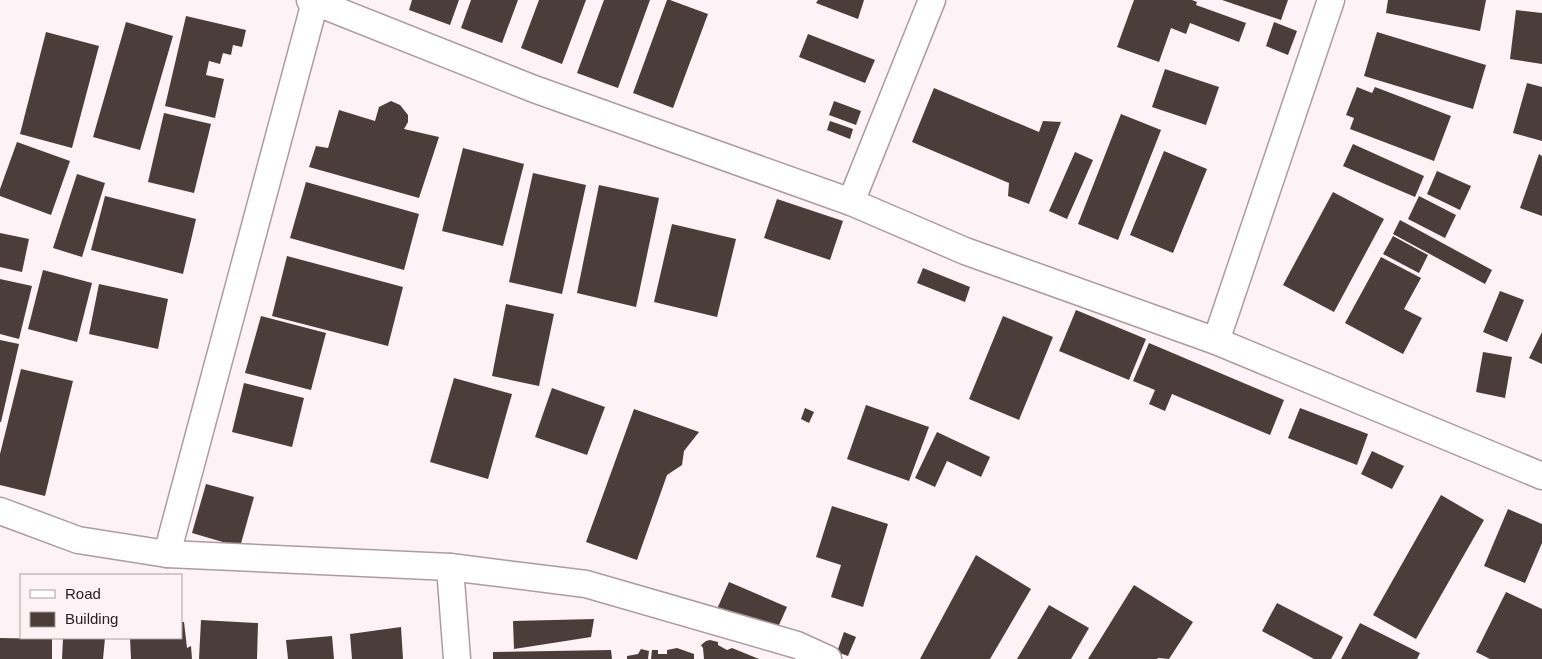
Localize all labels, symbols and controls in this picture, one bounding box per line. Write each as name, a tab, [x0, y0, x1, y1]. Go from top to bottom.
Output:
legend	[20, 574, 182, 639]
text: Road	[65, 585, 101, 602]
text: Building	[65, 610, 118, 627]

